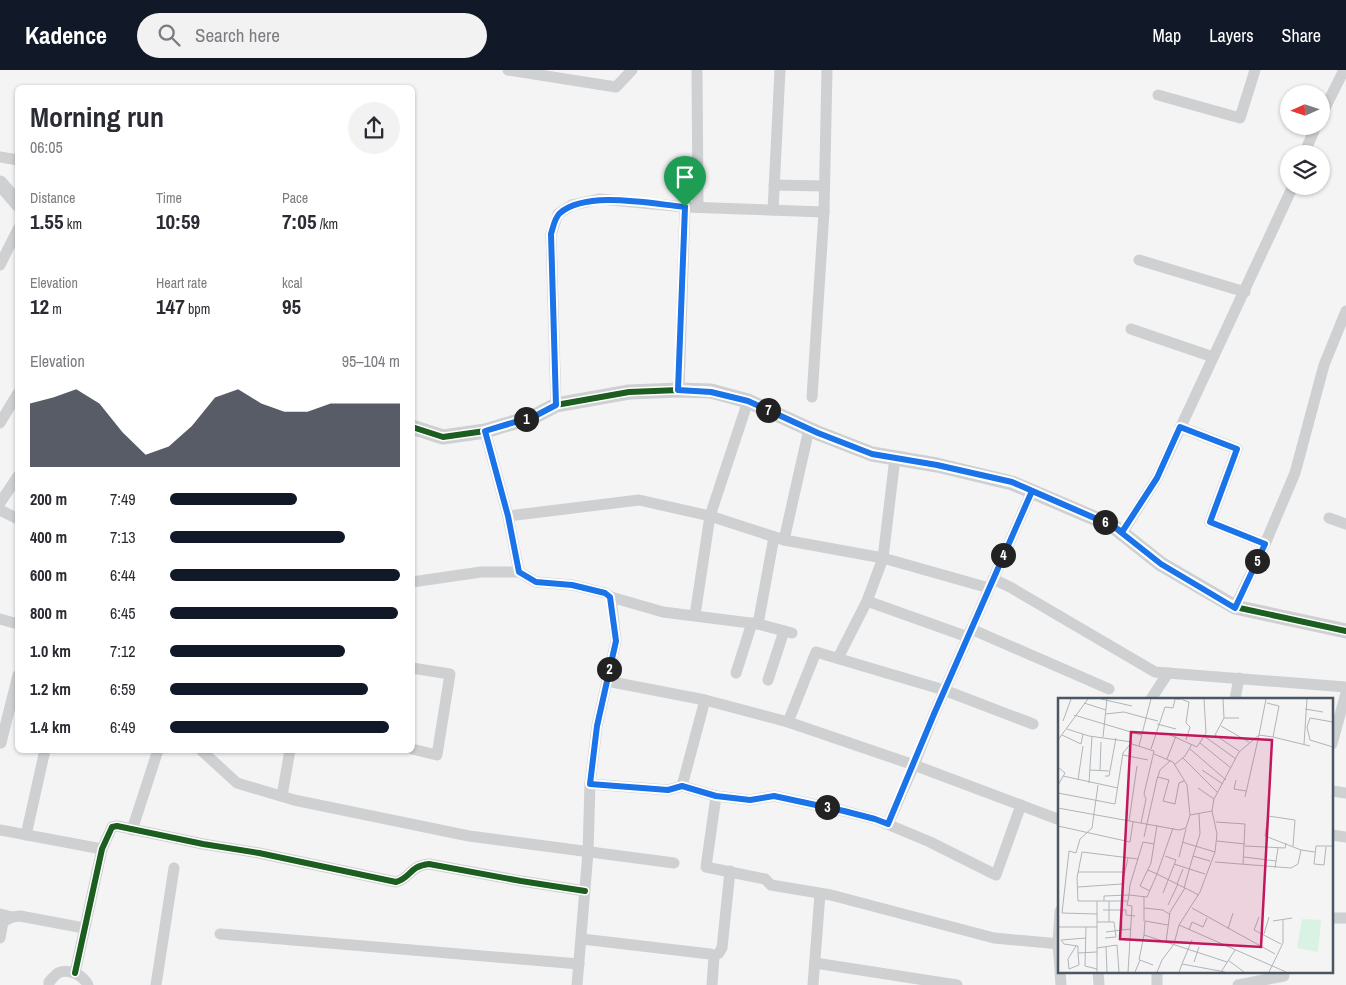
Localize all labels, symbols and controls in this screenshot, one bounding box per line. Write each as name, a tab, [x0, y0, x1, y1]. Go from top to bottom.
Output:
search box	[137, 13, 487, 58]
text: Kadence	[25, 19, 107, 51]
icon: search	[155, 21, 183, 49]
text: Search here	[195, 22, 280, 48]
text: Map	[1153, 23, 1181, 48]
text: Layers	[1209, 23, 1254, 48]
text: Share	[1282, 23, 1321, 48]
north arrow	[1280, 85, 1330, 135]
map controls	[1280, 85, 1330, 195]
text: Morning run	[30, 98, 164, 136]
button: share	[348, 102, 400, 154]
text: 06:05	[30, 136, 63, 158]
button: layers	[1280, 145, 1330, 195]
pin	[664, 156, 706, 207]
icon: arrive	[671, 163, 699, 191]
text: Distance	[30, 189, 75, 207]
text: Time	[156, 189, 182, 207]
text: Pace	[282, 189, 308, 207]
text: 1.55	[30, 207, 64, 236]
text: 10:59	[156, 207, 200, 236]
text: 7:05	[282, 207, 316, 236]
text: km	[64, 215, 82, 233]
text: /km	[316, 215, 338, 233]
text: Elevation	[30, 274, 78, 292]
text: Heart rate	[156, 274, 207, 292]
text: kcal	[282, 274, 302, 292]
text: 12	[30, 292, 49, 321]
text: 147	[156, 292, 185, 321]
text: 95	[282, 292, 301, 321]
text: m	[49, 300, 62, 318]
text: bpm	[185, 300, 210, 318]
text: Elevation	[30, 350, 85, 372]
text: 95–104 m	[342, 350, 400, 372]
pin: 7	[756, 398, 780, 422]
text: 7	[765, 401, 772, 419]
pin: 1	[514, 406, 538, 432]
text: 1	[523, 410, 530, 428]
text: 200 m	[30, 488, 67, 510]
text: 7:49	[110, 488, 136, 510]
pin: 6	[1092, 510, 1118, 534]
text: 6	[1102, 513, 1109, 531]
text: 400 m	[30, 526, 67, 548]
text: 7:13	[110, 526, 136, 548]
pin: 4	[990, 542, 1016, 568]
text: 4	[1000, 546, 1007, 564]
pin: 5	[1244, 548, 1270, 574]
text: 5	[1254, 552, 1261, 570]
text: 600 m	[30, 564, 67, 586]
text: 6:44	[110, 564, 136, 586]
text: 800 m	[30, 602, 67, 624]
text: 6:45	[110, 602, 136, 624]
text: 1.0 km	[30, 640, 71, 662]
text: 7:12	[110, 640, 136, 662]
pin: 2	[596, 656, 622, 682]
text: 2	[606, 660, 613, 678]
text: 1.2 km	[30, 678, 71, 700]
text: 6:59	[110, 678, 136, 700]
inset map	[1058, 698, 1334, 972]
text: 1.4 km	[30, 716, 71, 738]
text: 6:49	[110, 716, 136, 738]
pin: 3	[814, 794, 840, 820]
text: 3	[824, 798, 831, 816]

